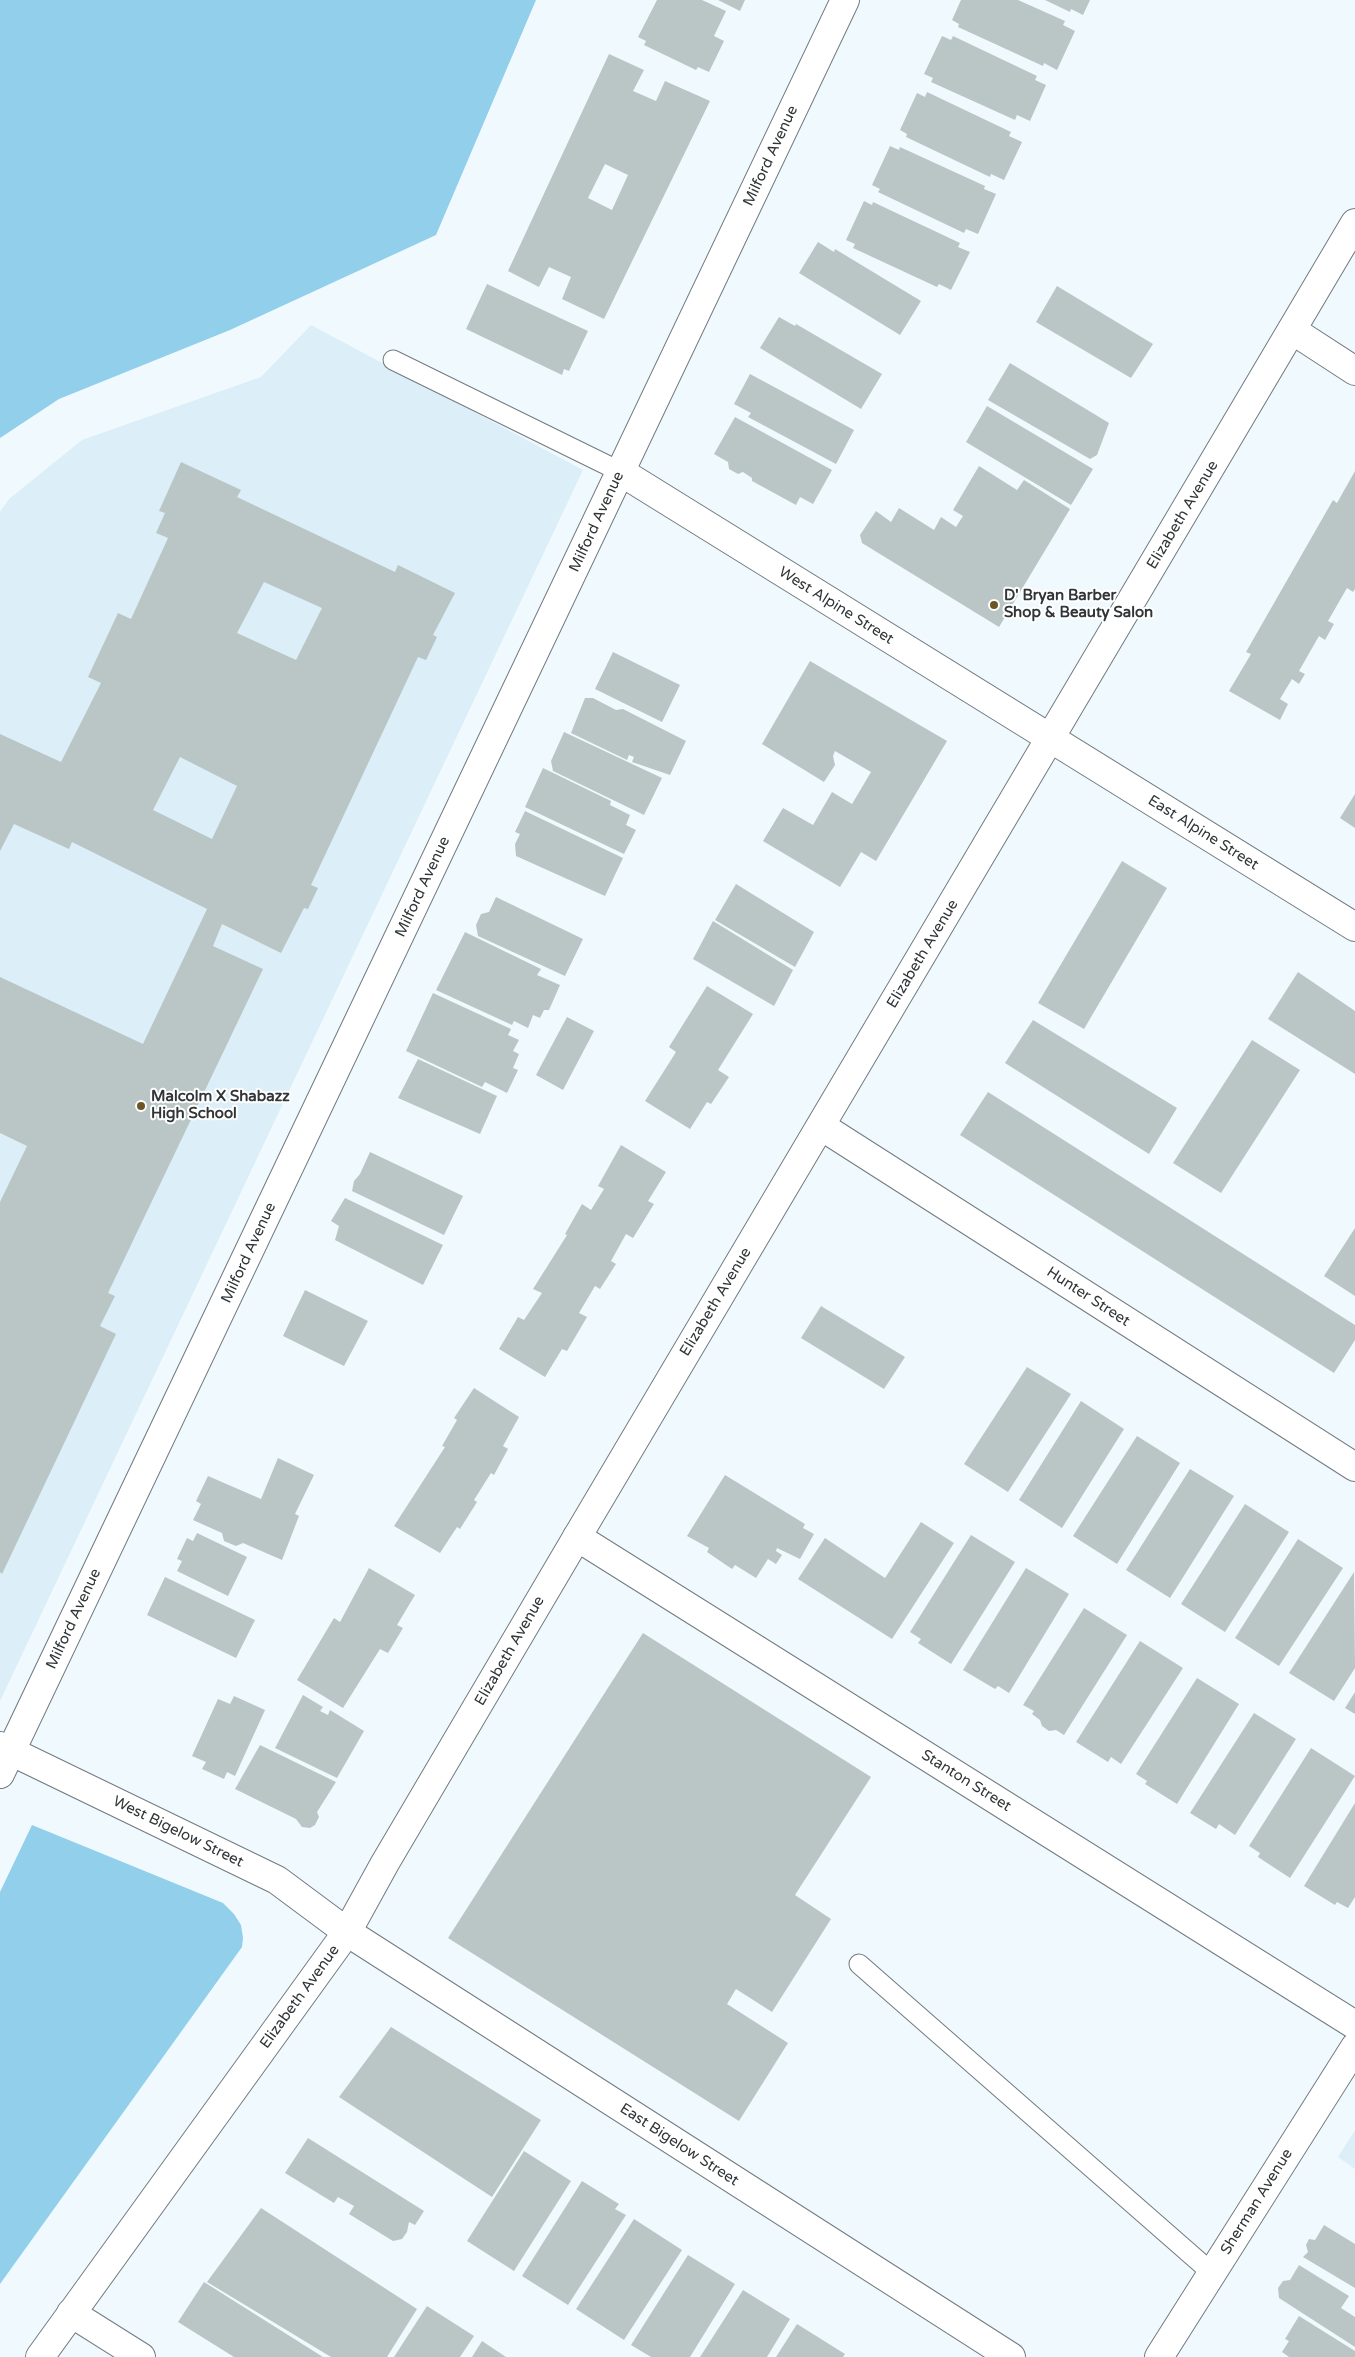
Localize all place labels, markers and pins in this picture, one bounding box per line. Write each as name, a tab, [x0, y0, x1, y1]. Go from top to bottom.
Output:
place label: D' Bryan Barber Shop & Beauty Salon	[1004, 587, 1153, 622]
marker: D' Bryan Barber Shop & Beauty Salon	[988, 599, 1000, 611]
place label: Malcolm X Shabazz High School	[151, 1088, 290, 1123]
marker: Malcolm X Shabazz High School	[135, 1100, 147, 1112]

